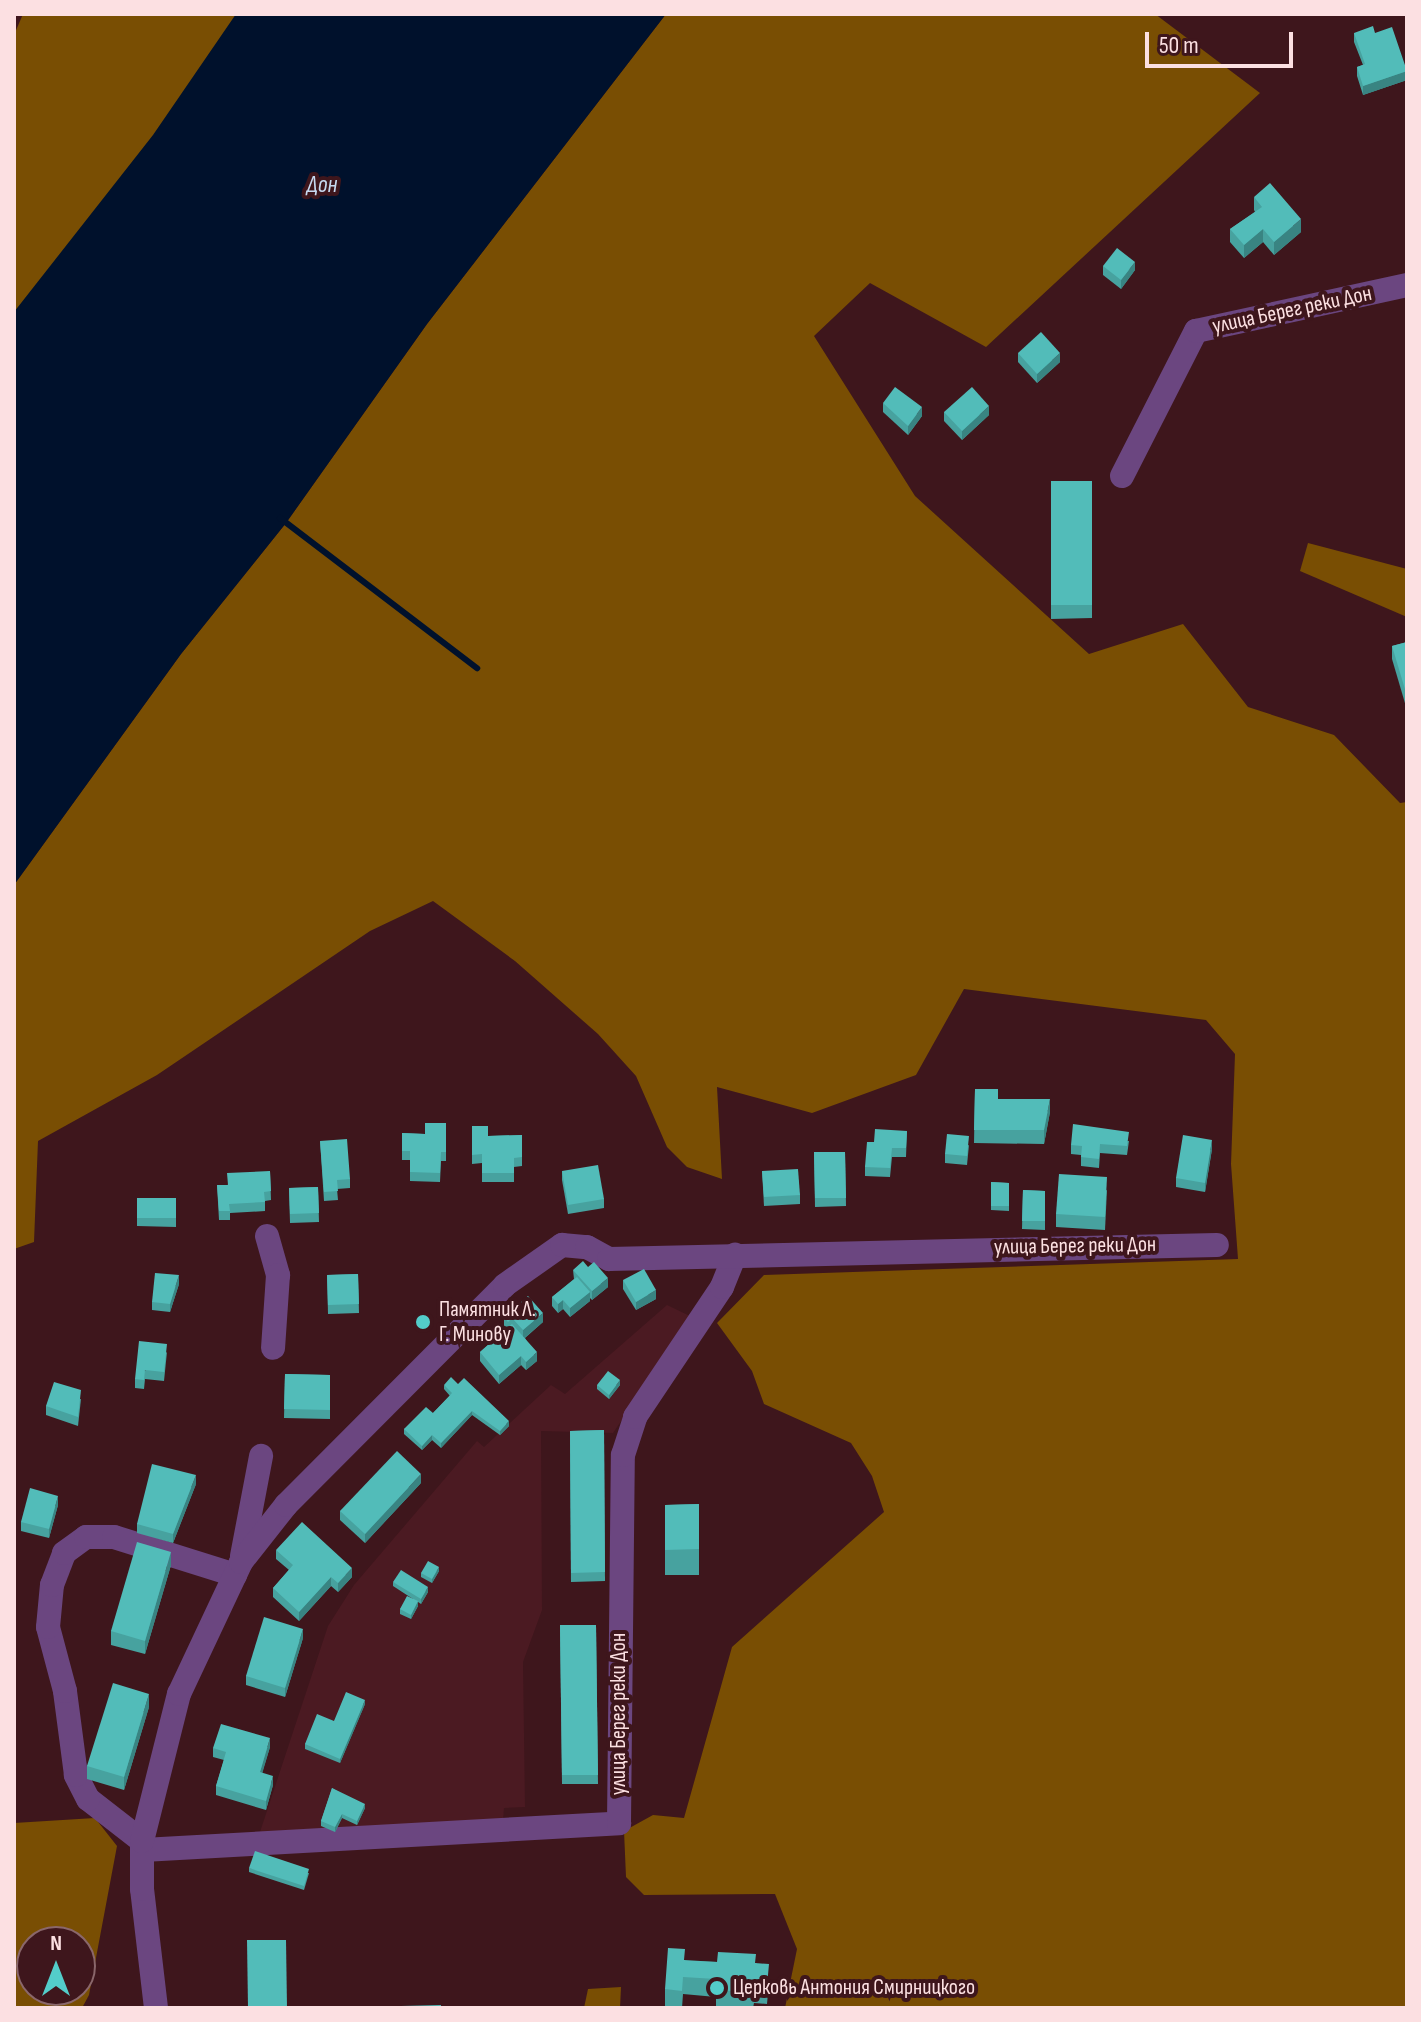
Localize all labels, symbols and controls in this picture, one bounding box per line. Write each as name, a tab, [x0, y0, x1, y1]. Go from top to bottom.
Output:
scale bar	[1149, 16, 1297, 66]
text: 50 m	[1159, 31, 1199, 60]
water label: Дон	[307, 171, 337, 199]
street label: улица Берег реки Дон	[1210, 280, 1374, 340]
street label: улица Берег реки Дон	[994, 1231, 1156, 1261]
place label: Памятник Л. Г. Минову	[439, 1296, 536, 1348]
marker: Памятник Л. Г. Минову	[414, 1313, 432, 1331]
street label: улица Берег реки Дон	[606, 1633, 632, 1795]
north arrow	[16, 1926, 96, 2006]
text: N	[50, 1930, 62, 1957]
place label: Церковь Антония Смирницкого	[733, 1975, 975, 2001]
marker: Церковь Антония Смирницкого	[708, 1979, 726, 1997]

